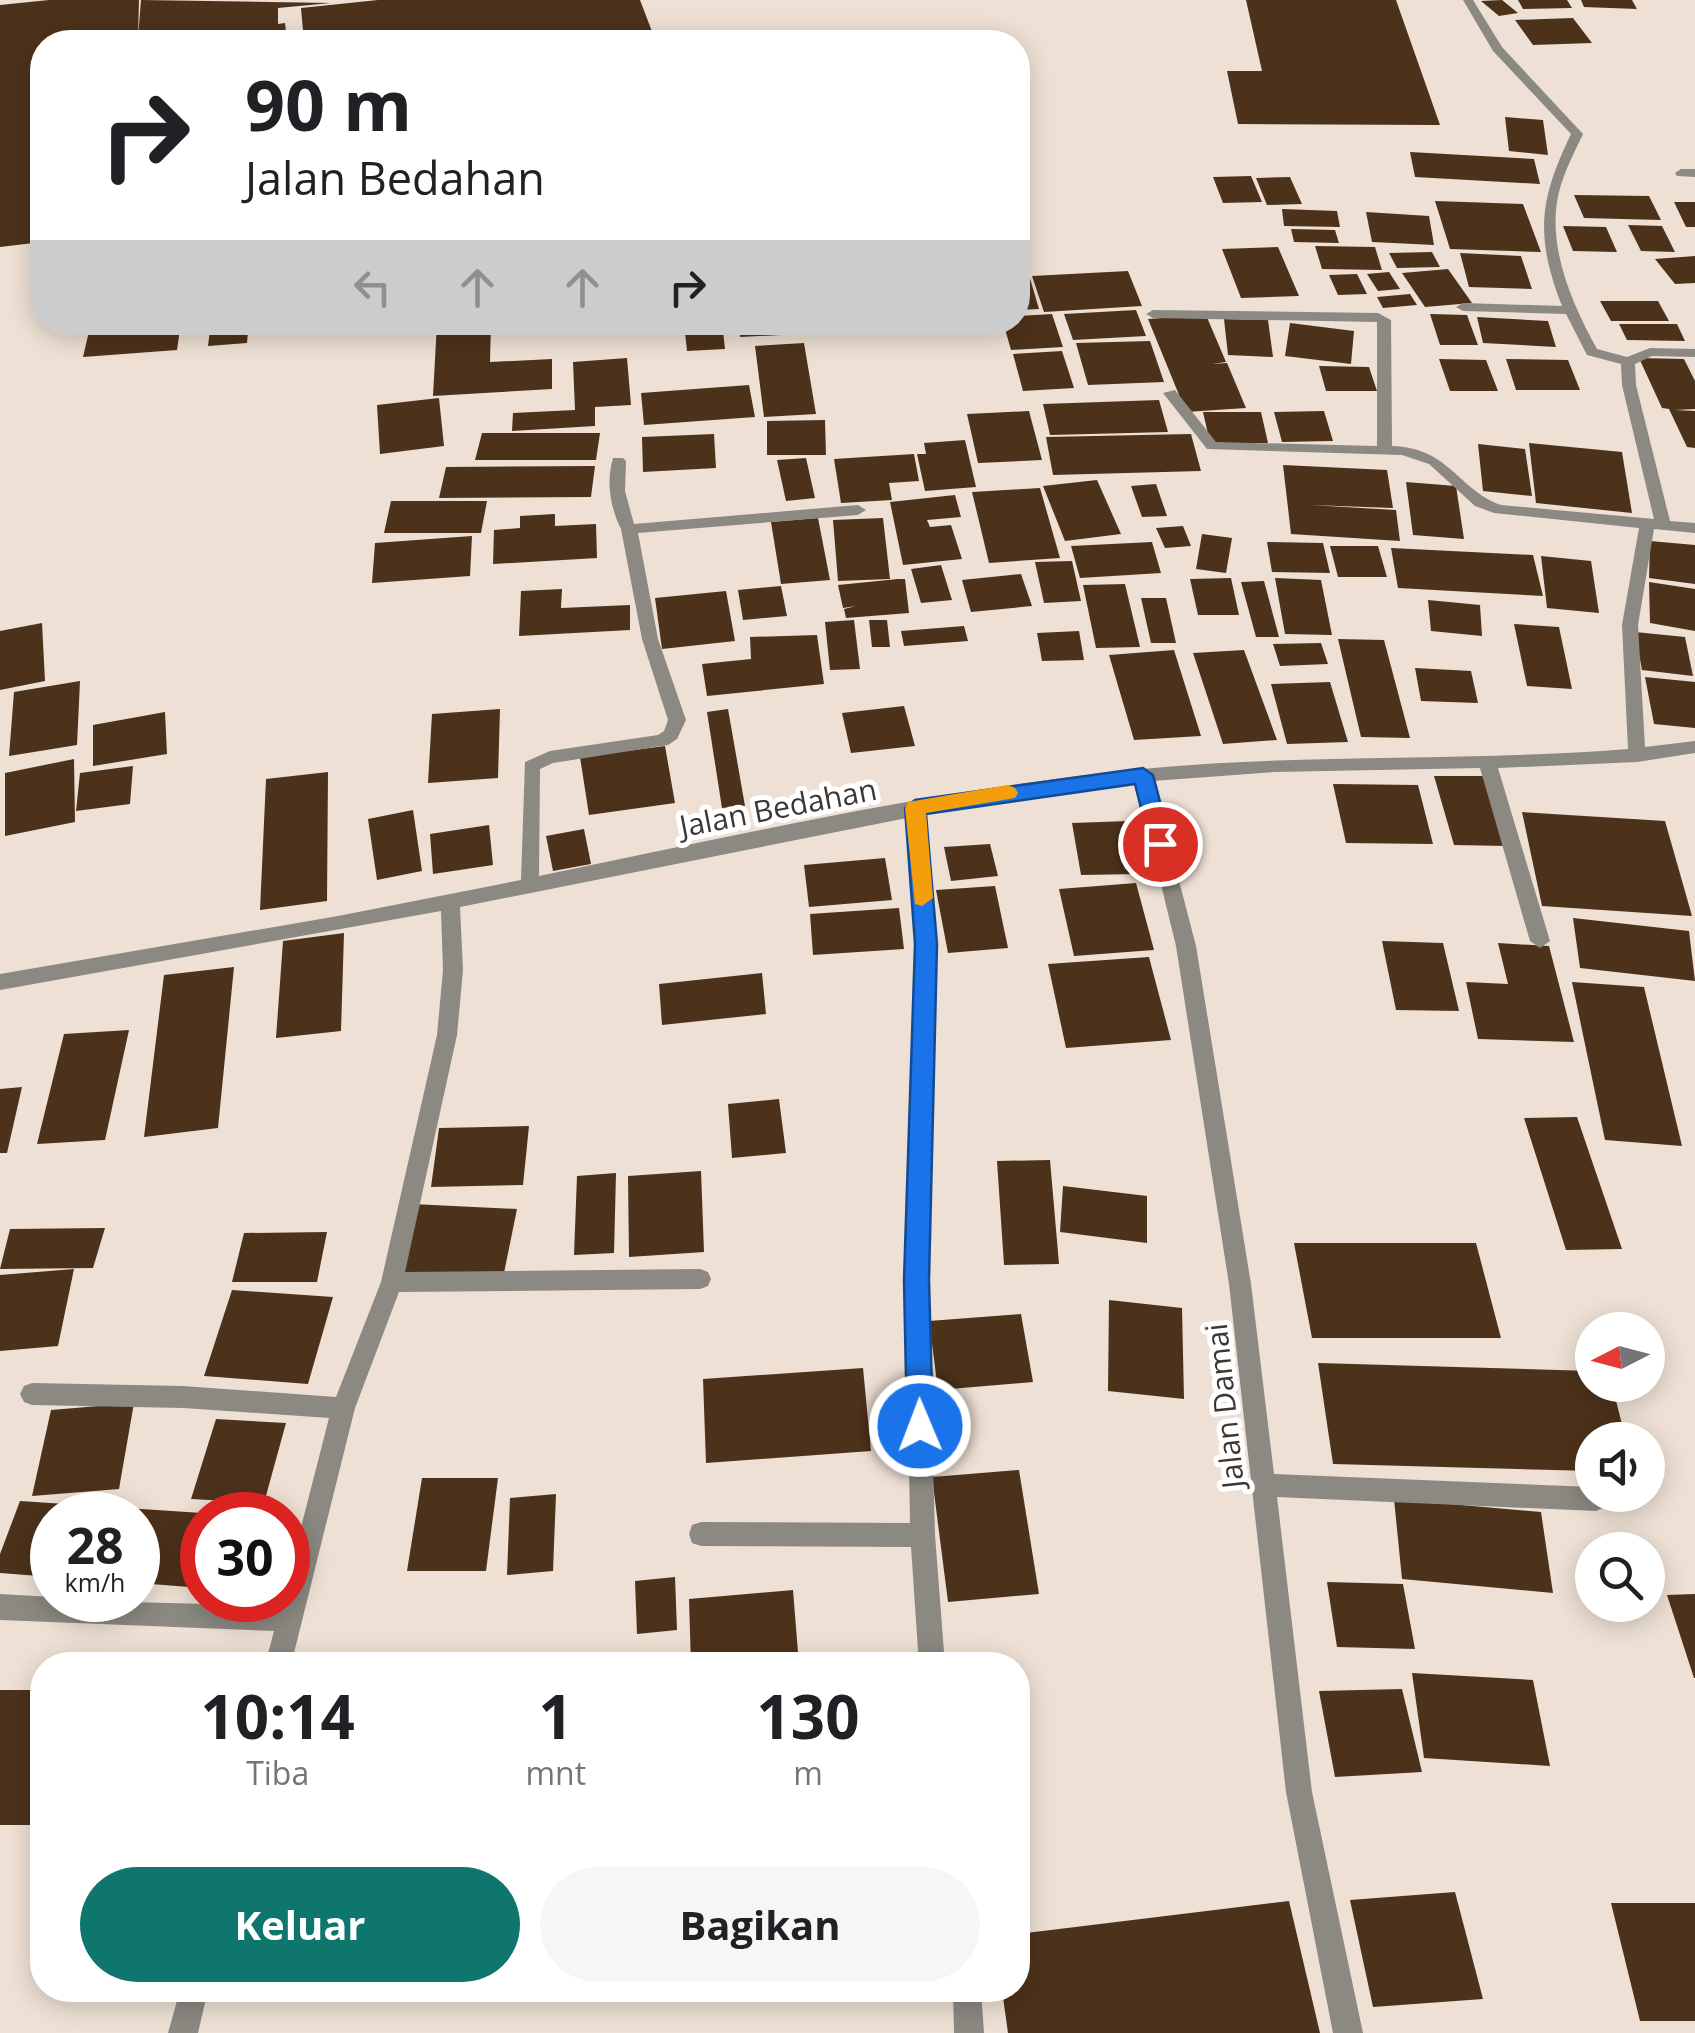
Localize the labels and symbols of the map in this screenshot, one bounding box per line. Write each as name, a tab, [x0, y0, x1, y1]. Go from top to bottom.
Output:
street label: Jalan Bedahan	[673, 768, 880, 847]
pin	[1118, 802, 1203, 887]
north arrow	[1575, 1312, 1665, 1402]
street label: Jalan Damai	[1195, 1321, 1253, 1493]
position arrow	[868, 1374, 972, 1478]
speed limit sign: 30	[180, 1492, 310, 1622]

